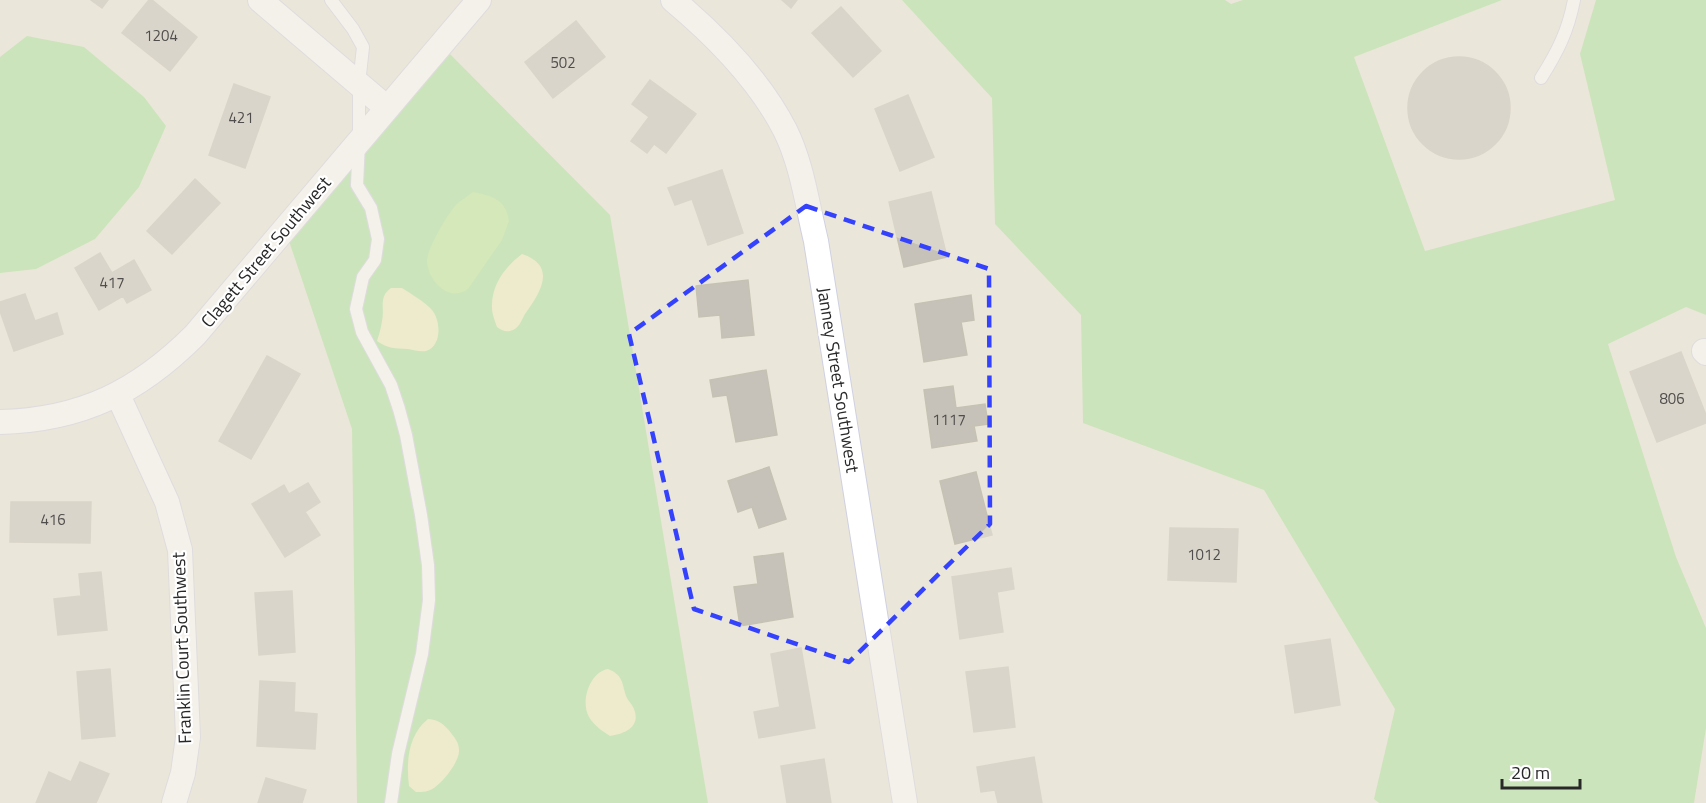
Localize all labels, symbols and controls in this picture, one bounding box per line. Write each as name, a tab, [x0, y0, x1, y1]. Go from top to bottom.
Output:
house number: 1204	[144, 24, 178, 47]
house number: 502	[550, 51, 576, 74]
house number: 421	[228, 106, 254, 129]
street label: Clagett Street Southwest	[194, 170, 338, 333]
house number: 417	[99, 271, 125, 294]
street label: Janney Street Southwest	[810, 285, 867, 475]
house number: 806	[1659, 387, 1685, 410]
house number: 1117	[932, 408, 966, 431]
house number: 416	[40, 508, 66, 531]
house number: 1012	[1187, 543, 1221, 566]
street label: Franklin Court Southwest	[165, 551, 198, 744]
scale bar	[1502, 752, 1580, 790]
text: 20 m	[1511, 759, 1550, 786]

